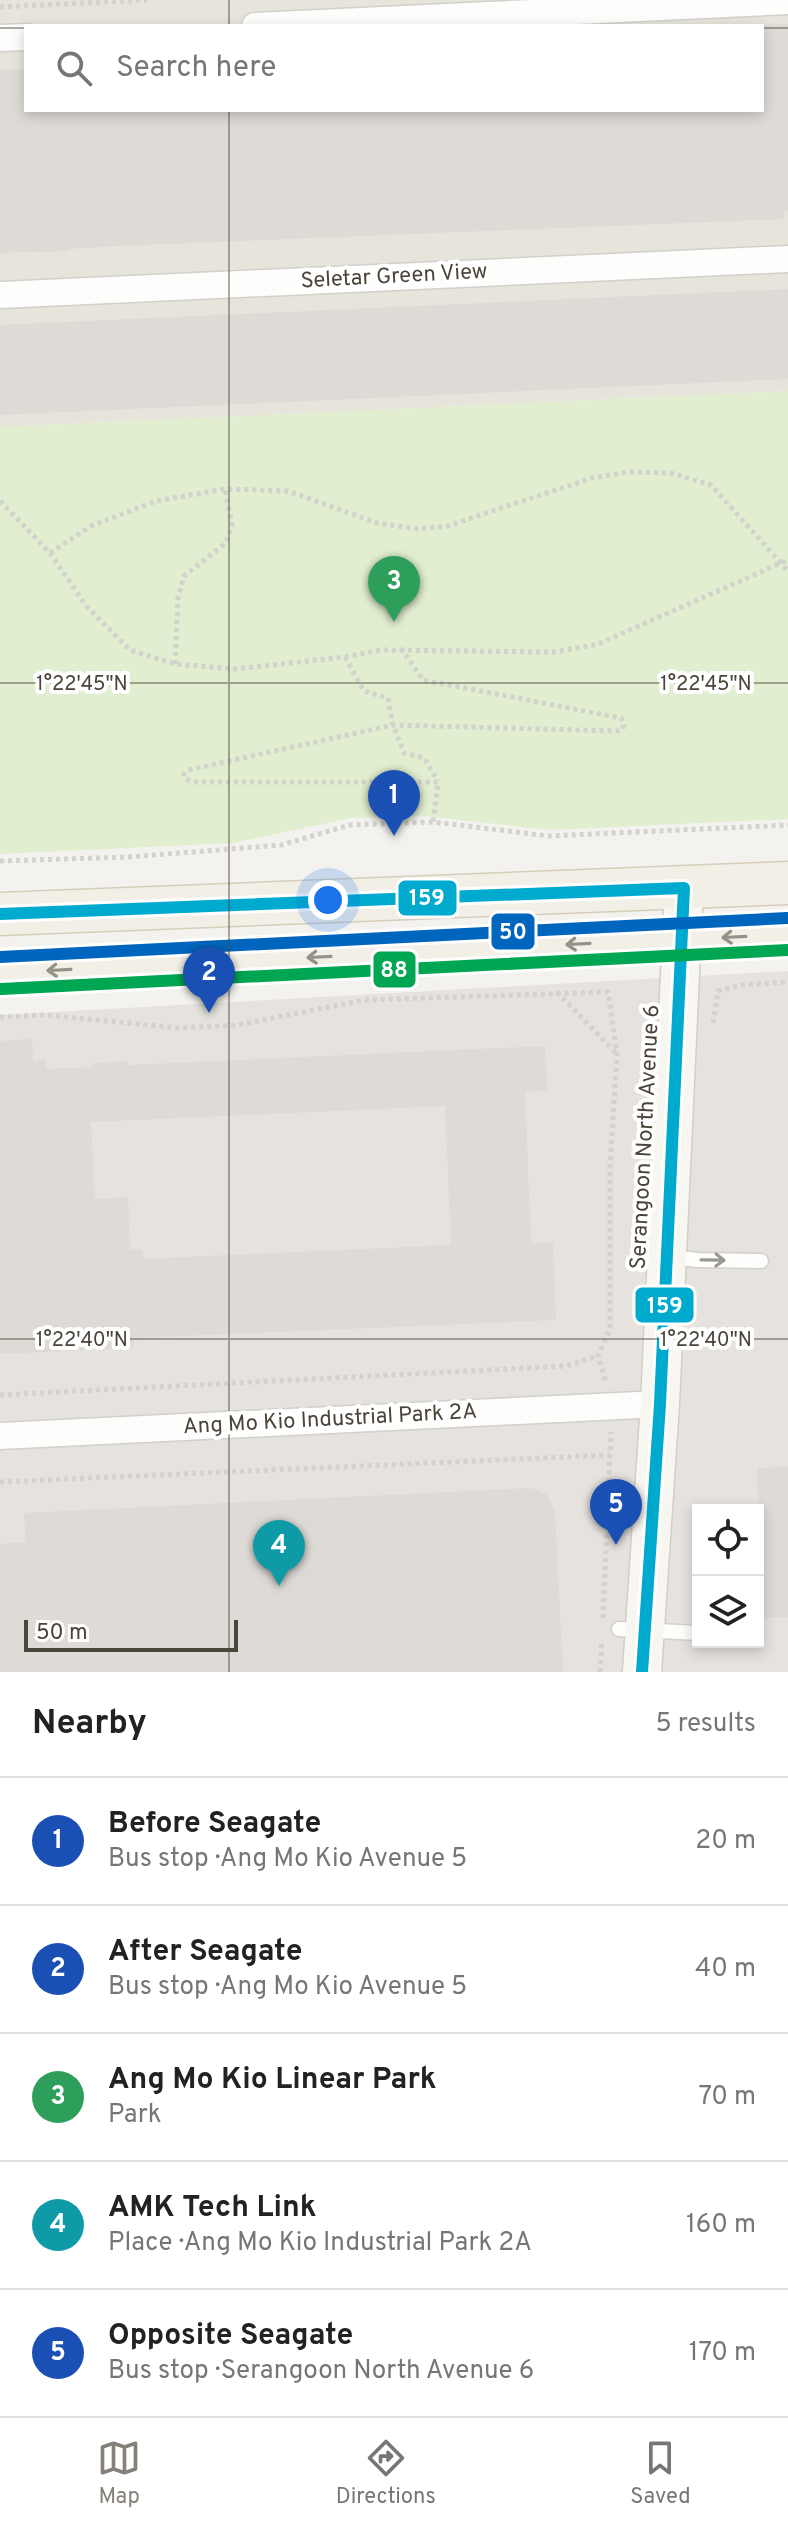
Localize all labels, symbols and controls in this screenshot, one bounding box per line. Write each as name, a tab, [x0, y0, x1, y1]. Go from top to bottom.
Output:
search box	[24, 24, 764, 112]
icon: search	[52, 46, 96, 90]
text: Search here	[116, 50, 276, 87]
street label: Seletar Green View	[300, 259, 488, 295]
pin: 3	[368, 556, 420, 622]
text: 1°22'45"N	[36, 672, 128, 698]
text: 1°22'45"N	[660, 672, 752, 698]
pin: 1	[368, 770, 420, 836]
line badge: 159	[397, 879, 458, 917]
your location	[308, 880, 348, 920]
text: 159	[409, 886, 445, 913]
line badge: 50	[490, 912, 536, 951]
text: 50	[499, 920, 527, 947]
one-way arrow	[722, 930, 748, 945]
one-way arrow	[565, 937, 592, 952]
pin: 2	[183, 947, 235, 1013]
one-way arrow	[306, 950, 333, 965]
line badge: 88	[372, 950, 417, 989]
text: 88	[380, 958, 408, 985]
one-way arrow	[46, 963, 73, 978]
street label: Serangoon North Avenue 6	[626, 1004, 666, 1270]
one-way arrow	[699, 1252, 726, 1268]
line badge: 159	[634, 1286, 695, 1324]
text: 159	[647, 1294, 683, 1321]
text: 1°22'40"N	[36, 1328, 128, 1354]
text: 1°22'40"N	[660, 1328, 752, 1354]
street label: Ang Mo Kio Industrial Park 2A	[182, 1399, 478, 1441]
pin: 5	[590, 1479, 642, 1545]
map controls	[692, 1504, 764, 1648]
button: locate	[692, 1504, 764, 1576]
pin: 4	[253, 1520, 305, 1586]
button: layers	[692, 1576, 764, 1648]
scale bar	[24, 1616, 238, 1652]
text: 50 m	[36, 1620, 88, 1647]
text: Nearby	[32, 1703, 147, 1746]
text: 5 results	[655, 1708, 756, 1741]
text: Before Seagate	[108, 1806, 321, 1843]
text: 1	[53, 1825, 63, 1858]
text: 20 m	[695, 1825, 756, 1858]
text: Bus stop · Ang Mo Kio Avenue 5	[108, 1843, 467, 1876]
text: After Seagate	[108, 1934, 302, 1971]
text: 2	[50, 1953, 66, 1986]
text: 40 m	[695, 1953, 756, 1986]
text: Bus stop · Ang Mo Kio Avenue 5	[108, 1971, 467, 2004]
text: Ang Mo Kio Linear Park	[108, 2062, 437, 2099]
text: 3	[50, 2081, 66, 2114]
text: 70 m	[698, 2081, 756, 2114]
text: Park	[108, 2099, 162, 2132]
text: AMK Tech Link	[108, 2190, 316, 2227]
text: 4	[50, 2209, 66, 2242]
text: 160 m	[686, 2209, 756, 2242]
text: Place · Ang Mo Kio Industrial Park 2A	[108, 2227, 532, 2260]
text: Opposite Seagate	[108, 2318, 353, 2355]
text: 5	[50, 2337, 66, 2370]
text: 170 m	[689, 2337, 756, 2370]
text: Bus stop · Serangoon North Avenue 6	[108, 2355, 534, 2388]
tab: Map	[97, 2436, 141, 2511]
tab: Directions	[336, 2436, 436, 2511]
tab: Saved	[630, 2436, 691, 2511]

